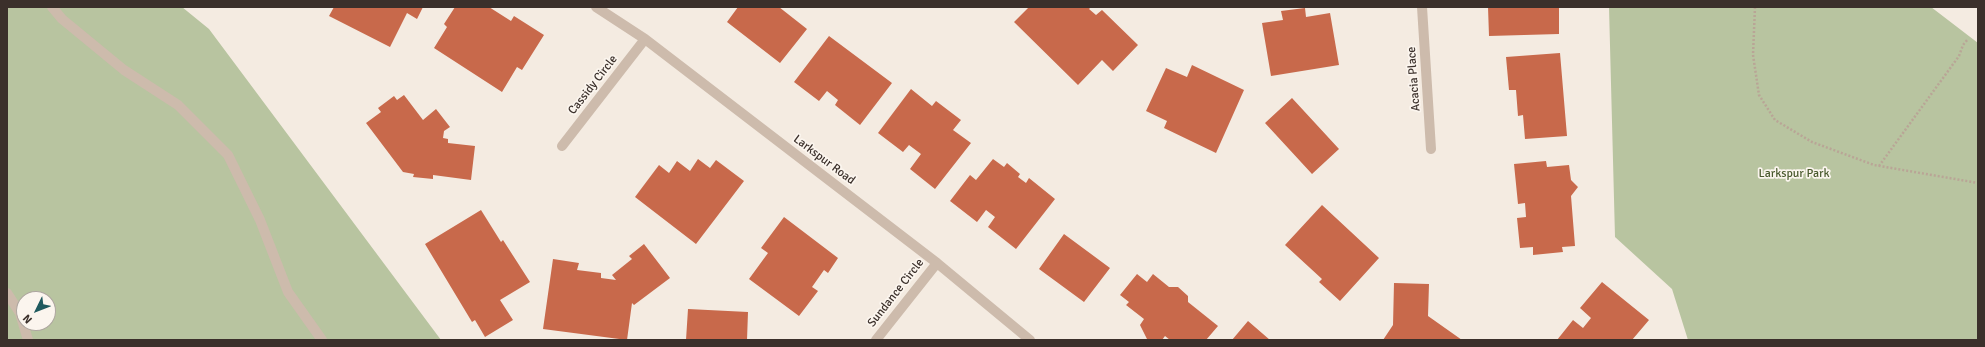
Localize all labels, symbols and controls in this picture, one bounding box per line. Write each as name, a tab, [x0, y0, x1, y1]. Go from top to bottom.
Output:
street label: Acacia Place	[1405, 46, 1423, 112]
street label: Cassidy Circle	[565, 52, 621, 118]
street label: Larkspur Road	[790, 132, 858, 188]
park label: Larkspur Park	[1759, 167, 1829, 181]
street label: Sundance Circle	[865, 256, 927, 330]
north arrow	[16, 291, 56, 331]
text: N	[20, 312, 35, 326]

